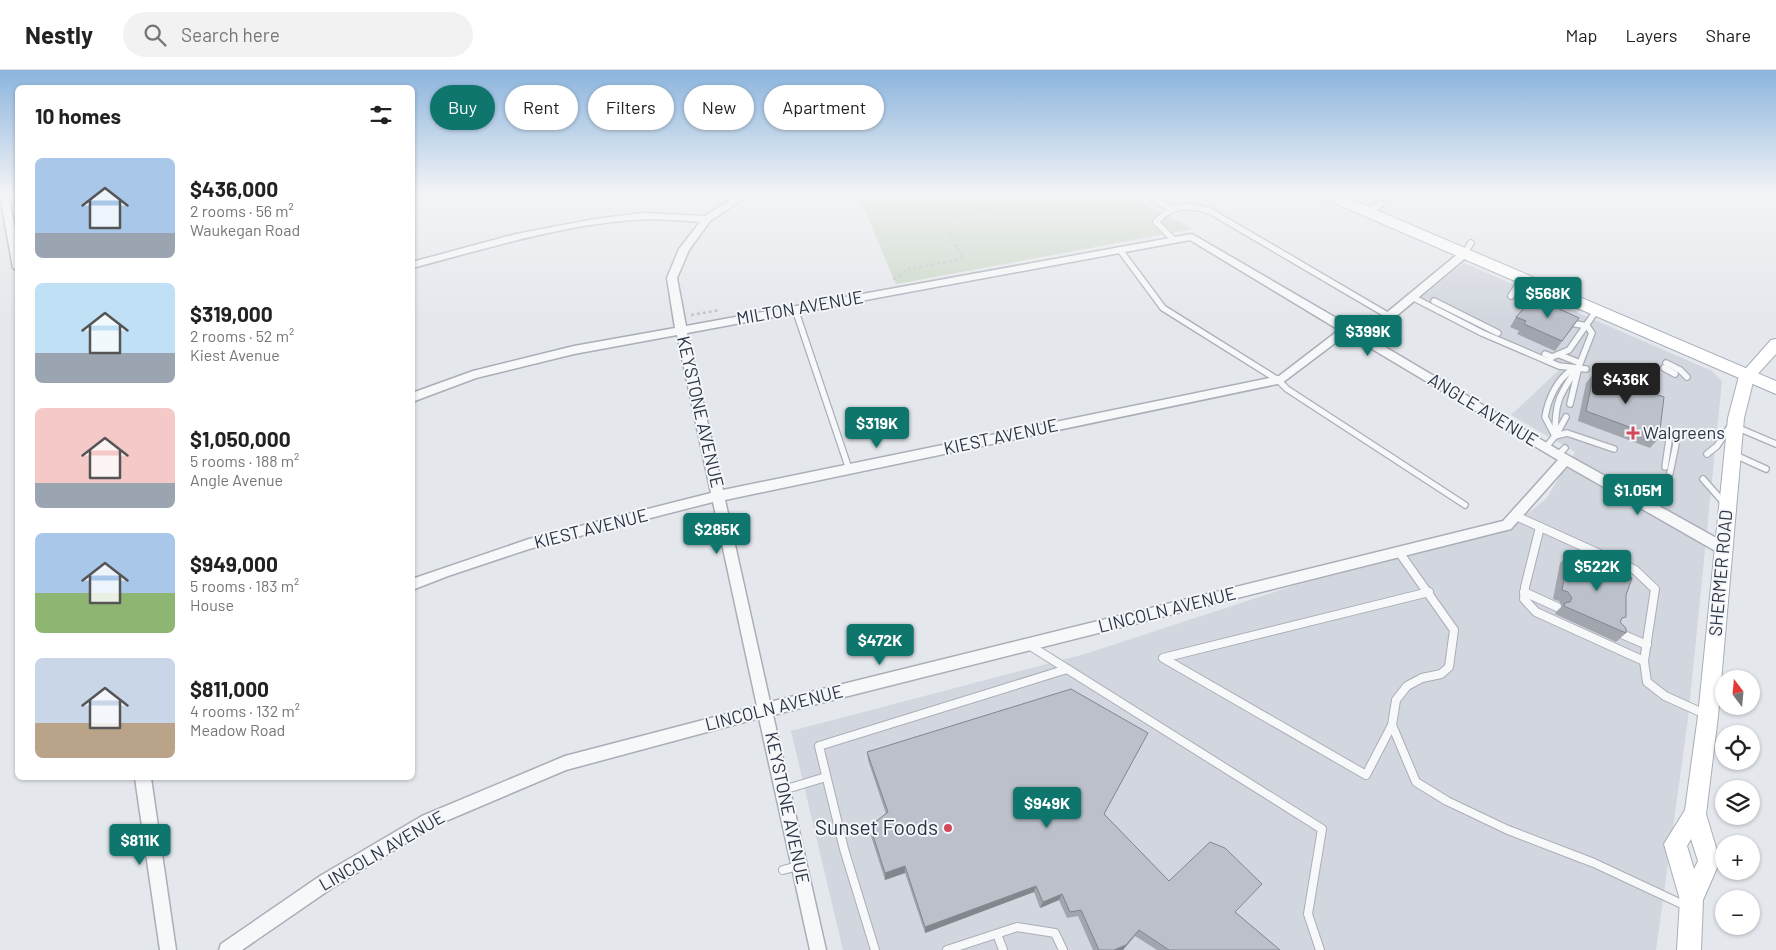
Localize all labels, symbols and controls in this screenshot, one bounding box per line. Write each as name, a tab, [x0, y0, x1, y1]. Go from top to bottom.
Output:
search box	[123, 12, 473, 57]
text: Nestly	[25, 20, 93, 49]
icon: search	[141, 21, 169, 49]
text: Search here	[181, 23, 280, 46]
text: Map	[1565, 24, 1597, 46]
text: Layers	[1625, 24, 1678, 46]
text: Share	[1706, 24, 1751, 46]
chip: Buy	[430, 85, 495, 130]
chip: Rent	[505, 85, 578, 130]
chip: Filters	[588, 85, 674, 130]
chip: New	[684, 85, 754, 130]
chip: Apartment	[764, 85, 884, 130]
icon: filters	[367, 101, 395, 129]
text: 10 homes	[35, 103, 121, 128]
text: $436,000	[190, 176, 278, 201]
icon: home	[75, 178, 135, 238]
text: 2 rooms · 56 m²	[190, 201, 294, 220]
text: Waukegan Road	[190, 220, 300, 239]
pin: $568K	[1513, 276, 1583, 319]
text: $568K	[1525, 283, 1571, 302]
street label: MILTON AVENUE	[735, 285, 865, 329]
text: $319,000	[190, 301, 273, 326]
icon: home	[75, 303, 135, 363]
pin: $399K	[1333, 314, 1403, 357]
text: $399K	[1346, 321, 1390, 340]
text: 2 rooms · 52 m²	[190, 326, 294, 345]
street label: KEYSTONE AVENUE	[673, 334, 729, 490]
text: Kiest Avenue	[190, 345, 280, 364]
pin: $436K	[1591, 362, 1661, 405]
street label: ANGLE AVENUE	[1424, 368, 1543, 451]
text: $436K	[1603, 369, 1649, 388]
pin: $319K	[842, 406, 912, 449]
text: $319K	[856, 413, 898, 432]
street label: KIEST AVENUE	[941, 413, 1060, 459]
place label: Walgreens	[1643, 421, 1725, 443]
text: $1,050,000	[190, 426, 291, 451]
marker: Walgreens	[1627, 427, 1639, 439]
icon: home	[75, 428, 135, 488]
text: 5 rooms · 188 m²	[190, 451, 299, 470]
text: Angle Avenue	[190, 470, 283, 489]
pin: $1.05M	[1597, 474, 1679, 516]
text: $1.05M	[1614, 480, 1662, 499]
street label: KIEST AVENUE	[532, 503, 650, 553]
street label: SHERMER ROAD	[1704, 509, 1736, 637]
pin: $285K	[682, 512, 752, 555]
text: $285K	[694, 519, 740, 538]
pin: $522K	[1562, 550, 1632, 592]
text: $949,000	[190, 551, 278, 576]
icon: home	[75, 553, 135, 613]
text: $522K	[1574, 556, 1620, 575]
text: 5 rooms · 183 m²	[190, 576, 299, 595]
street label: LINCOLN AVENUE	[1096, 581, 1238, 637]
text: House	[190, 595, 234, 614]
pin: $472K	[845, 624, 915, 666]
text: $472K	[858, 630, 902, 649]
north arrow	[1715, 670, 1760, 715]
map controls	[1715, 670, 1760, 935]
text: $811,000	[190, 676, 269, 701]
icon: home	[75, 678, 135, 738]
street label: LINCOLN AVENUE	[703, 679, 845, 735]
text: 4 rooms · 132 m²	[190, 701, 300, 720]
text: Meadow Road	[190, 720, 285, 739]
button: locate	[1715, 725, 1760, 770]
street label: KEYSTONE AVENUE	[761, 730, 815, 886]
button: layers	[1715, 780, 1760, 825]
pin: $949K	[1012, 786, 1082, 829]
text: $949K	[1024, 793, 1070, 812]
street label: LINCOLN AVENUE	[315, 805, 448, 895]
place label: Sunset Foods	[815, 814, 938, 839]
marker: Sunset Foods	[942, 822, 954, 834]
pin: $811K	[105, 824, 175, 866]
text: $811K	[120, 830, 160, 849]
button: +	[1715, 835, 1760, 880]
button: −	[1715, 890, 1760, 935]

